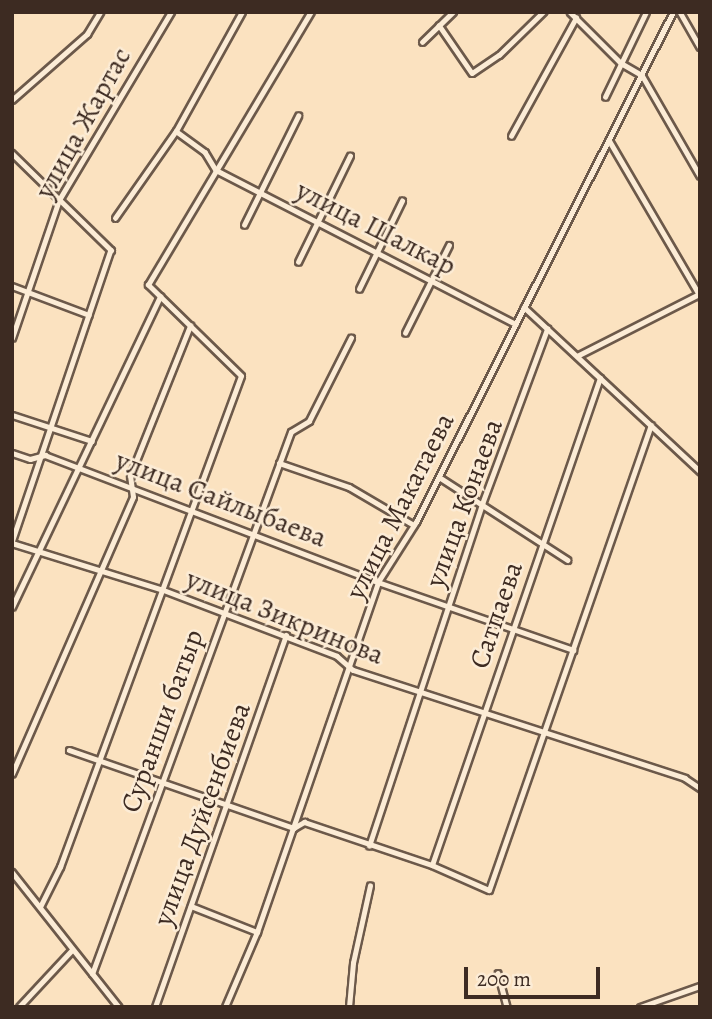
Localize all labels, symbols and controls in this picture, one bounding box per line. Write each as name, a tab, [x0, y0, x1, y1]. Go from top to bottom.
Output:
street label: улица Жартас	[28, 42, 138, 204]
street label: улица Шалкар	[291, 173, 461, 283]
street label: улица Макатаева	[339, 407, 461, 605]
street label: улица Конаева	[418, 414, 510, 592]
street label: улица Сайлыбаева	[111, 443, 331, 555]
street label: Сатпаева	[462, 557, 530, 673]
street label: улица Зикринова	[181, 562, 389, 672]
street label: Суранши батыр	[113, 625, 211, 817]
street label: улица Дуйсенбиева	[146, 698, 258, 930]
scale bar	[467, 953, 604, 997]
text: 200 m	[477, 965, 531, 993]

